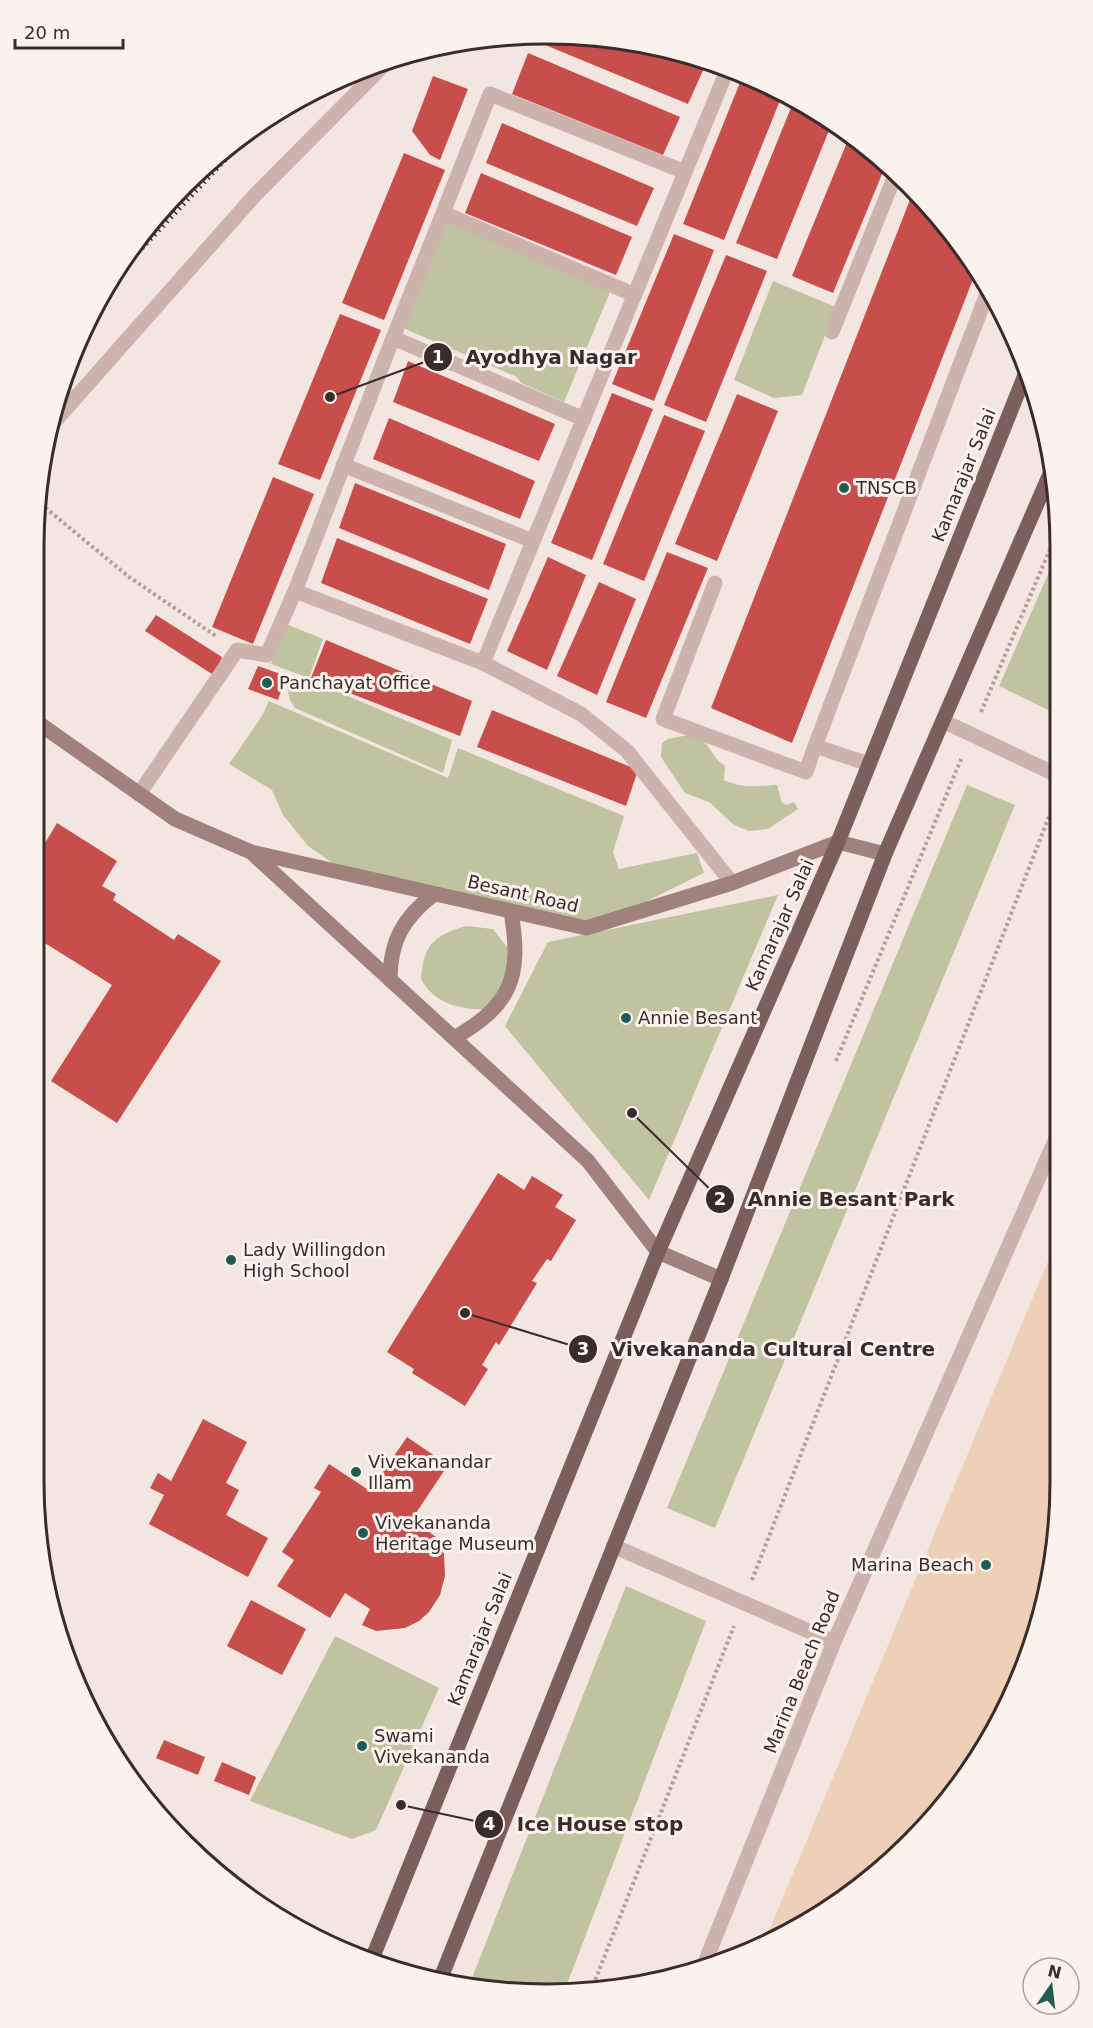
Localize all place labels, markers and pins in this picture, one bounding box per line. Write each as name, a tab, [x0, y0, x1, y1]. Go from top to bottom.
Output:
callout: Ayodhya Nagar	[423, 338, 649, 376]
place label: TNSCB	[855, 477, 917, 498]
marker: TNSCB	[837, 481, 851, 495]
place label: Panchayat Office	[279, 672, 431, 693]
marker: Panchayat Office	[260, 676, 274, 690]
place label: Annie Besant	[638, 1007, 757, 1028]
marker: Annie Besant	[619, 1011, 633, 1025]
callout: Annie Besant Park	[705, 1180, 966, 1218]
place label: Lady Willingdon High School	[243, 1239, 386, 1281]
marker: Lady Willingdon High School	[224, 1253, 238, 1267]
callout: Vivekananda Cultural Centre	[568, 1330, 947, 1368]
place label: Vivekanandar Illam	[368, 1451, 492, 1493]
marker: Vivekanandar Illam	[349, 1465, 363, 1479]
place label: Vivekananda Heritage Museum	[375, 1512, 535, 1554]
marker: Vivekananda Heritage Museum	[356, 1526, 370, 1540]
place label: Marina Beach	[851, 1554, 974, 1575]
marker: Marina Beach	[979, 1558, 993, 1572]
place label: Swami Vivekananda	[374, 1725, 490, 1767]
marker: Swami Vivekananda	[355, 1739, 369, 1753]
callout: Ice House stop	[474, 1805, 695, 1843]

